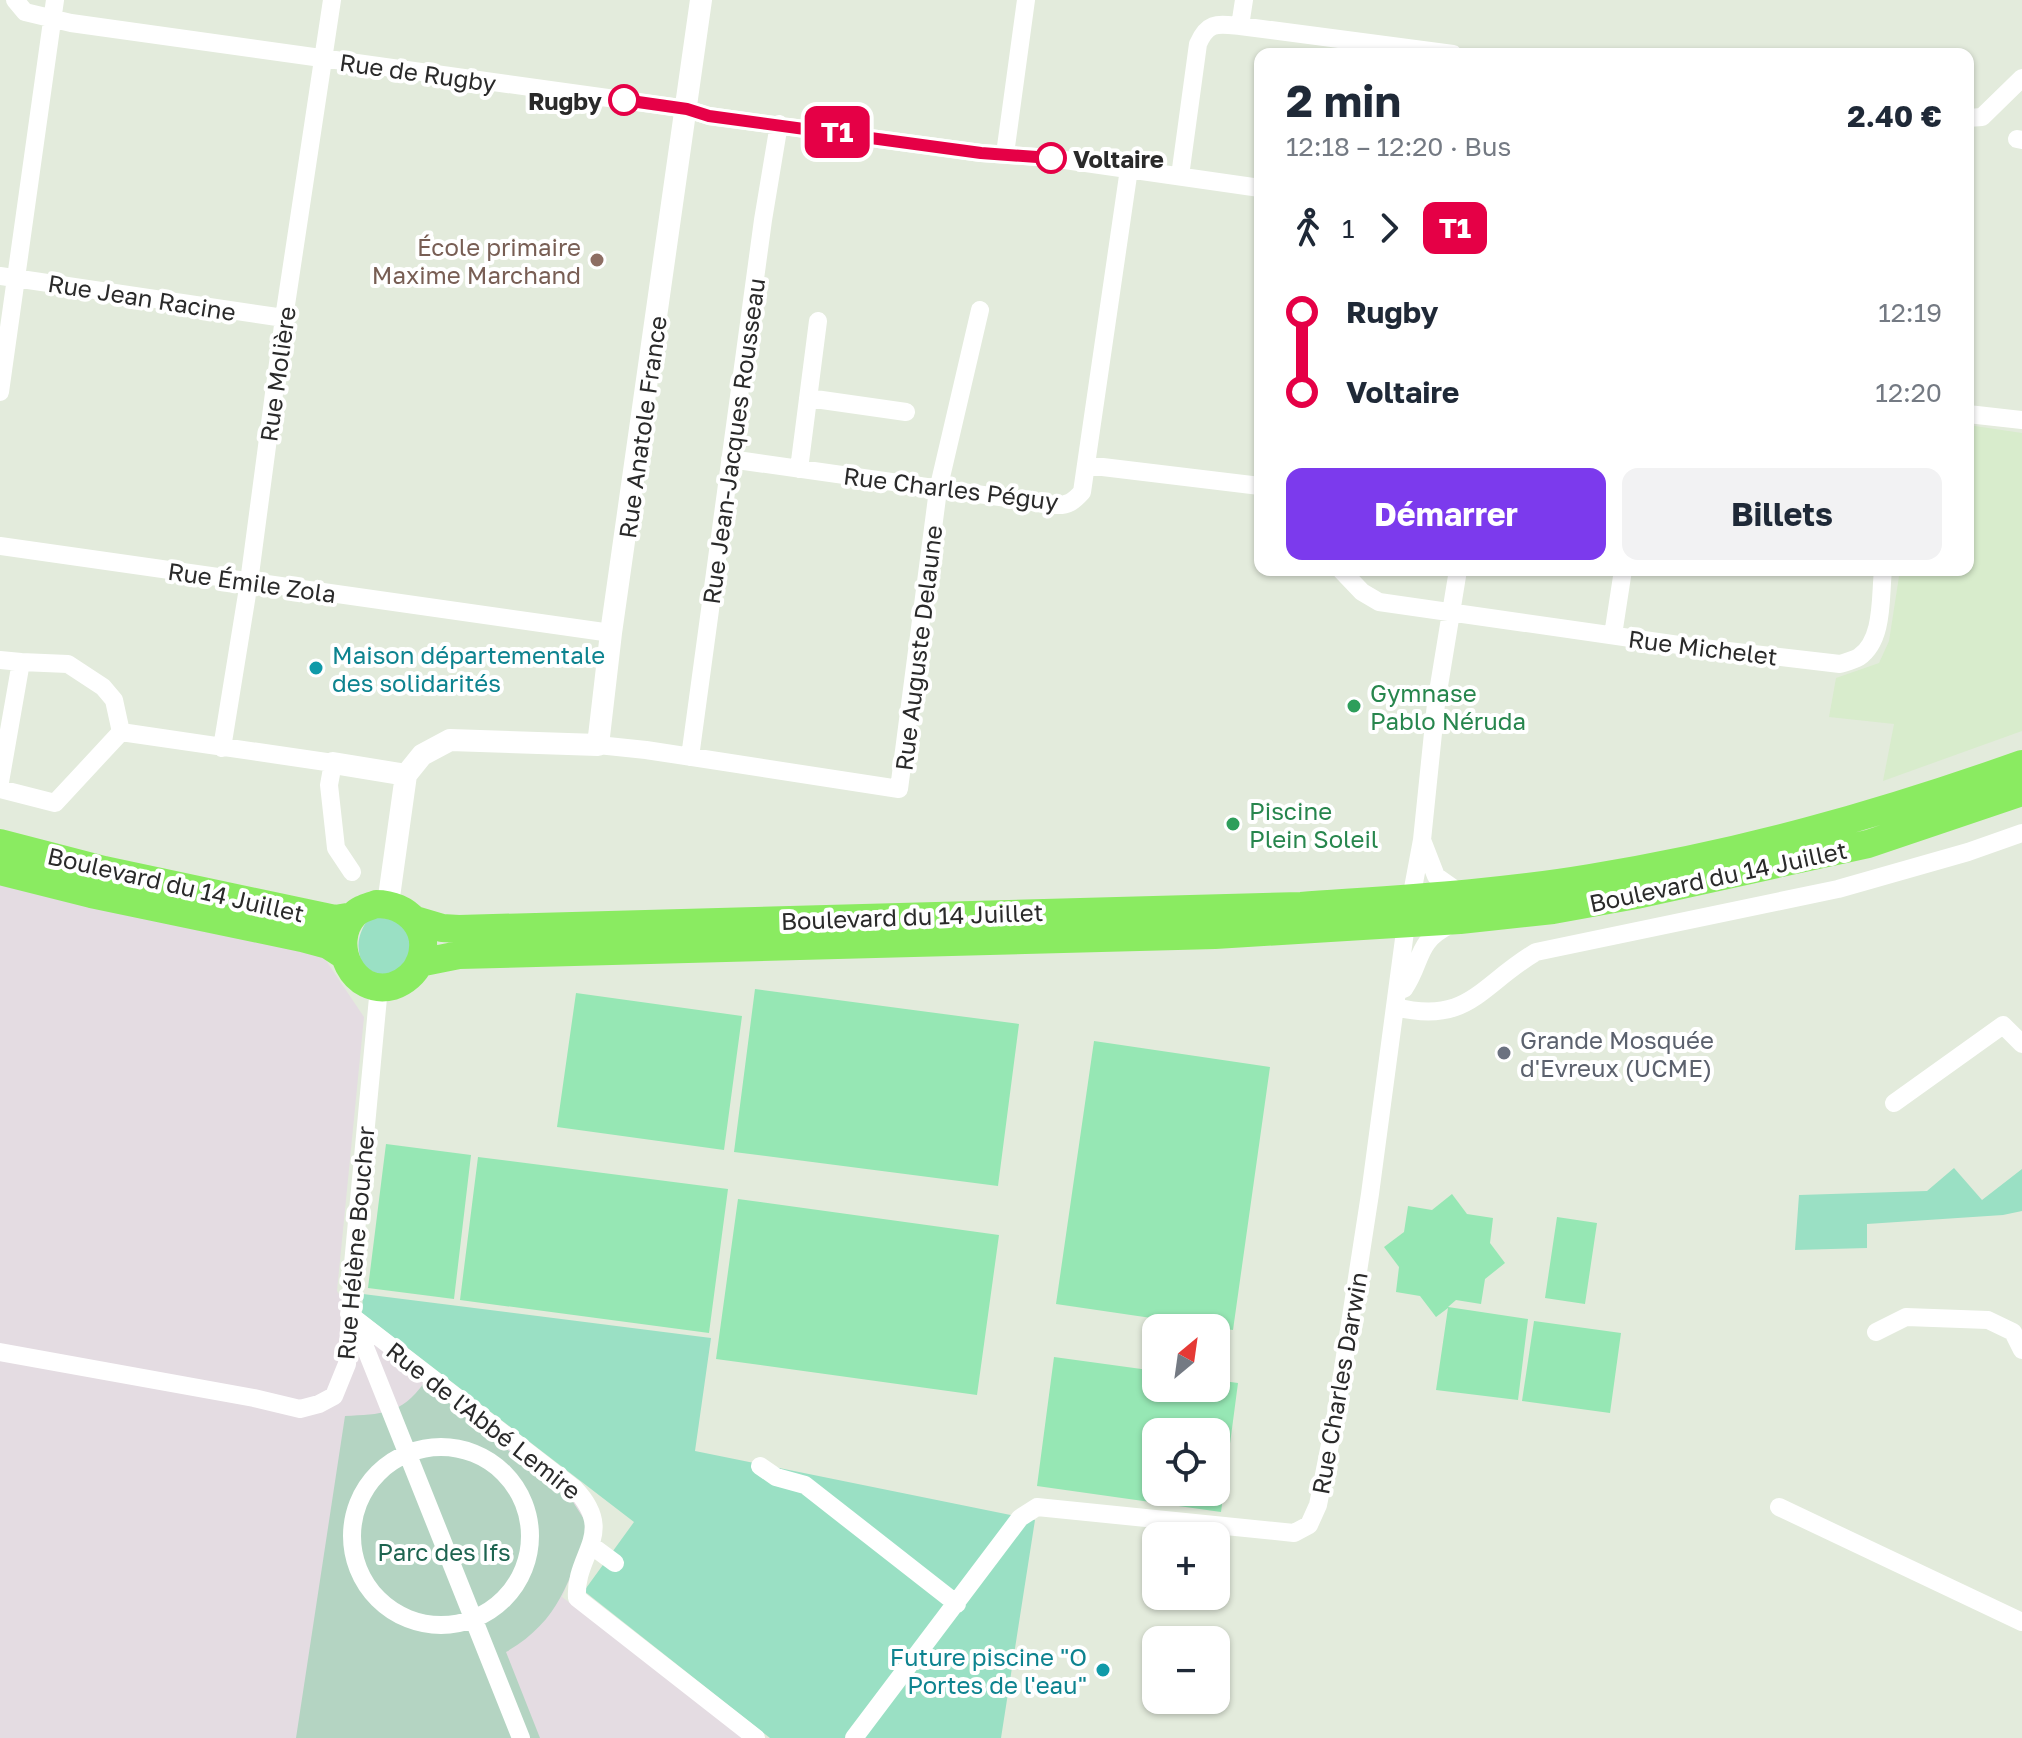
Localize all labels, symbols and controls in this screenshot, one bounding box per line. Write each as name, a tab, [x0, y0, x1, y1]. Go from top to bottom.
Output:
street label: Rue de Rugby	[338, 47, 498, 97]
text: 2 min	[1286, 74, 1401, 127]
marker: Rugby	[609, 85, 639, 115]
place label: Rugby	[528, 86, 603, 115]
text: 2.40 €	[1847, 98, 1942, 134]
line badge: T1	[801, 106, 873, 158]
text: T1	[821, 115, 853, 148]
text: 12:18 – 12:20 · Bus	[1286, 131, 1511, 162]
marker: Voltaire	[1036, 143, 1066, 173]
place label: Voltaire	[1073, 144, 1164, 173]
icon: walk	[1286, 206, 1330, 250]
icon: forward	[1367, 206, 1411, 250]
text: T1	[1439, 211, 1471, 244]
text: 1	[1342, 213, 1355, 244]
place label: École primaire Maxime Marchand	[372, 232, 581, 289]
marker: École primaire Maxime Marchand	[588, 251, 606, 269]
street label: Rue Jean Racine	[46, 268, 238, 326]
street label: Rue Jean-Jacques Rousseau	[696, 276, 770, 606]
text: Rugby	[1346, 294, 1439, 330]
text: 12:19	[1878, 297, 1942, 328]
street label: Rue Molière	[253, 304, 301, 444]
street label: Rue Anatole France	[612, 314, 672, 540]
text: Voltaire	[1346, 374, 1460, 410]
text: 12:20	[1875, 377, 1942, 408]
street label: Rue Charles Péguy	[842, 460, 1060, 516]
button: Démarrer	[1286, 468, 1606, 560]
button: Billets	[1622, 468, 1942, 560]
street label: Rue Auguste Delaune	[889, 524, 947, 772]
street label: Rue Émile Zola	[166, 556, 338, 608]
street label: Rue Michelet	[1627, 623, 1779, 671]
place label: Maison départementale des solidarités	[332, 640, 605, 697]
marker: Maison départementale des solidarités	[307, 659, 325, 677]
place label: Gymnase Pablo Néruda	[1370, 678, 1526, 735]
marker: Gymnase Pablo Néruda	[1345, 697, 1363, 715]
place label: Piscine Plein Soleil	[1249, 796, 1379, 853]
marker: Piscine Plein Soleil	[1224, 815, 1242, 833]
street label: Boulevard du 14 Juillet	[1587, 835, 1849, 917]
street label: Boulevard du 14 Juillet	[45, 840, 307, 928]
street label: Boulevard du 14 Juillet	[780, 897, 1044, 935]
place label: Grande Mosquée d'Evreux (UCME)	[1520, 1025, 1714, 1082]
marker: Grande Mosquée d'Evreux (UCME)	[1495, 1044, 1513, 1062]
street label: Rue Hélène Boucher	[330, 1125, 380, 1361]
street label: Rue Charles Darwin	[1305, 1270, 1373, 1496]
north arrow	[1142, 1314, 1230, 1402]
map controls	[1142, 1314, 1230, 1714]
street label: Rue de l'Abbé Lemire	[381, 1335, 587, 1505]
button: locate	[1142, 1418, 1230, 1506]
button: +	[1142, 1522, 1230, 1610]
park label: Parc des Ifs	[377, 1537, 511, 1566]
button: −	[1142, 1626, 1230, 1714]
place label: Future piscine "O Portes de l'eau"	[890, 1642, 1087, 1699]
marker: Future piscine "O Portes de l'eau"	[1094, 1661, 1112, 1679]

